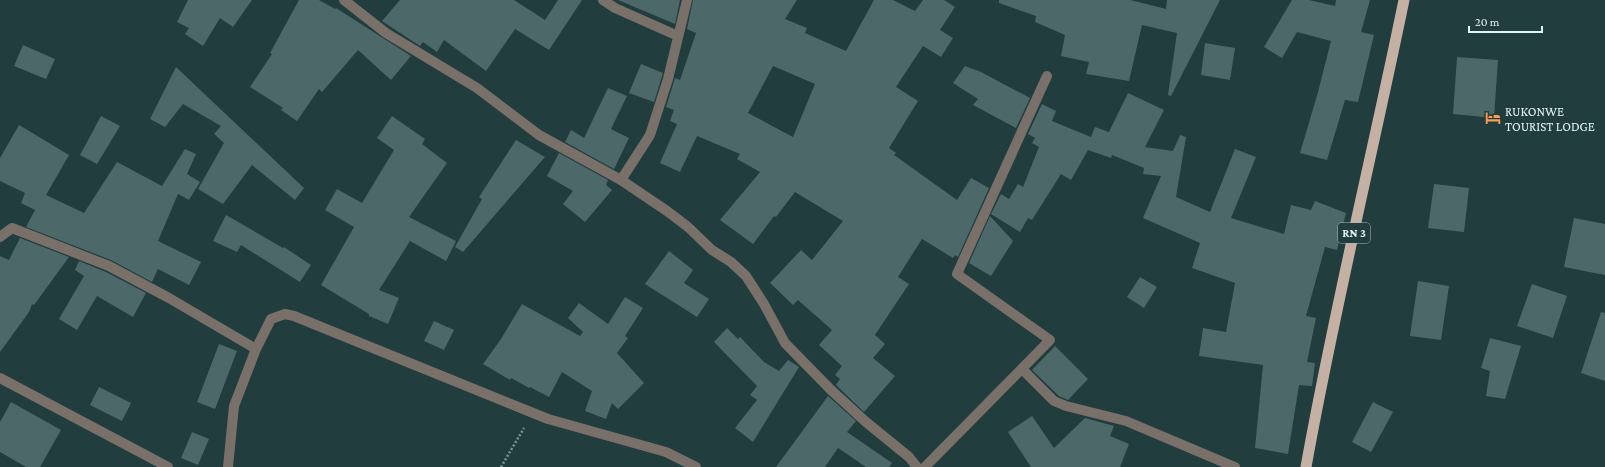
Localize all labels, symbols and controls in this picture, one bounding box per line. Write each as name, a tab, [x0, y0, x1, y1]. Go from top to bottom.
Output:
scale bar	[1469, 8, 1542, 34]
text: 20 m	[1475, 15, 1500, 29]
place label: RUKONWE TOURIST LODGE	[1505, 104, 1595, 134]
hotel icon: RUKONWE TOURIST LODGE	[1484, 109, 1502, 127]
road number: RN 3	[1338, 223, 1370, 243]

